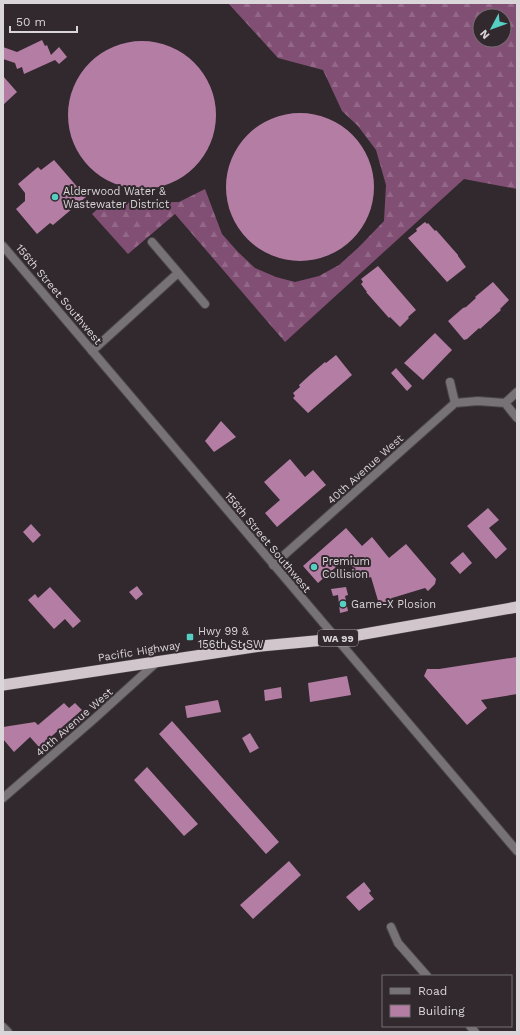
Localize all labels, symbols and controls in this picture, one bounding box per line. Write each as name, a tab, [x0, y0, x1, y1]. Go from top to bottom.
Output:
scale bar	[10, 8, 77, 34]
north arrow	[472, 8, 512, 48]
text: 50 m	[16, 15, 46, 29]
text: N	[477, 27, 492, 42]
place label: Alderwood Water & Wastewater District	[63, 185, 170, 211]
marker: Alderwood Water & Wastewater District	[50, 192, 60, 202]
street label: 156th Street Southwest	[13, 242, 105, 347]
street label: 40th Avenue West	[325, 432, 406, 507]
street label: 156th Street Southwest	[222, 490, 314, 595]
place label: Premium Collision	[322, 555, 370, 581]
marker: Premium Collision	[309, 562, 319, 572]
place label: Game-X Plosion	[351, 598, 436, 611]
marker: Game-X Plosion	[338, 599, 348, 609]
place label: Hwy 99 & 156th St SW	[198, 625, 264, 651]
road number: WA 99	[318, 630, 358, 646]
marker: Hwy 99 & 156th St SW	[185, 632, 195, 642]
street label: Pacific Highway	[97, 638, 182, 664]
street label: 40th Avenue West	[33, 685, 116, 759]
legend	[382, 975, 512, 1027]
text: Road	[418, 984, 447, 998]
text: Building	[418, 1004, 465, 1018]

